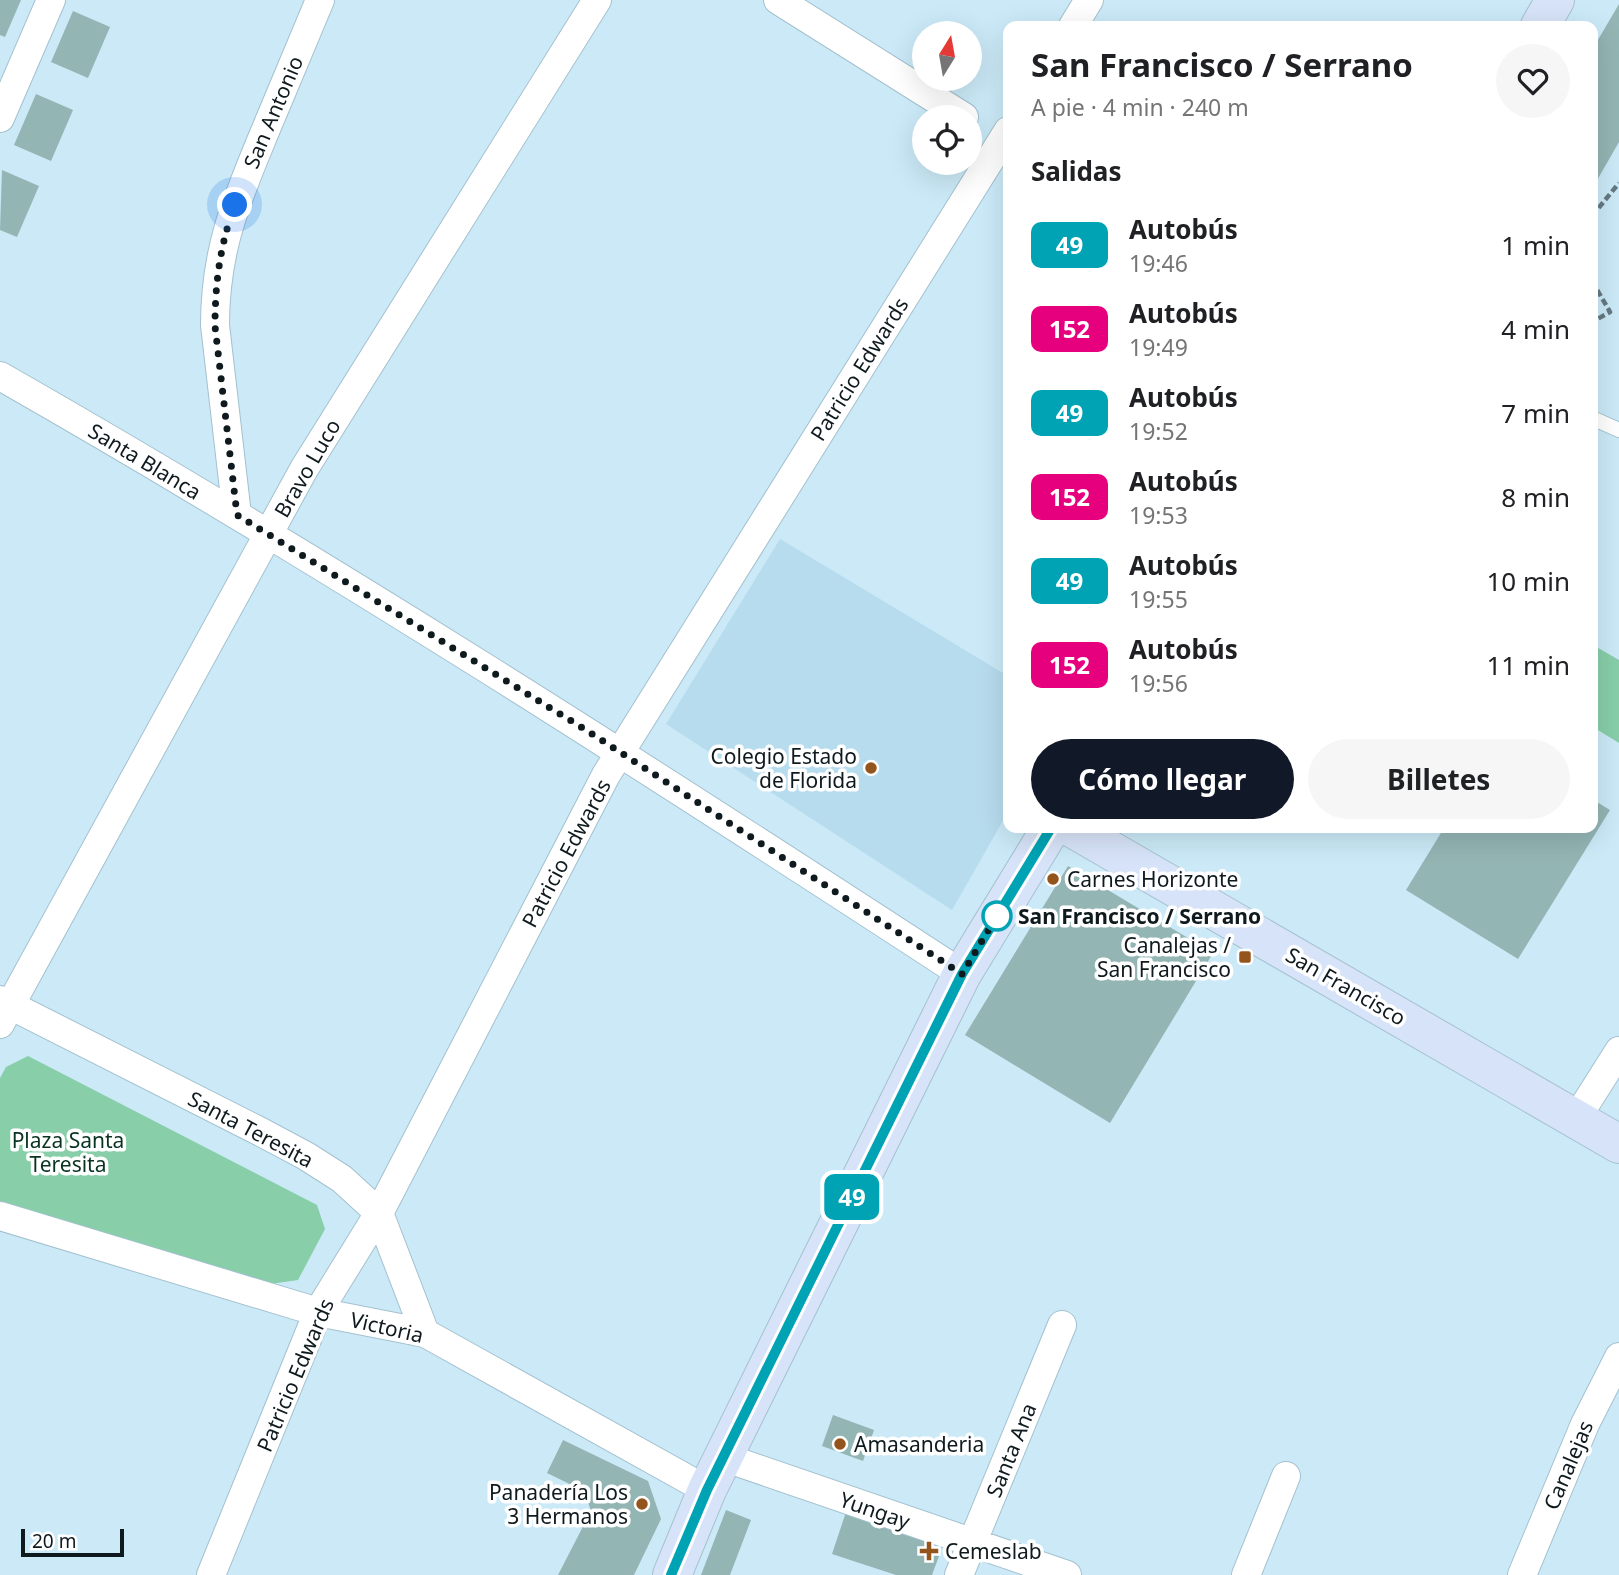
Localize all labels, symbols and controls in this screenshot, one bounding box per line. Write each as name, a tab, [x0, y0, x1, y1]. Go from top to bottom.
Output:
north arrow	[912, 21, 982, 91]
map controls	[912, 21, 982, 175]
text: San Francisco / Serrano	[1031, 42, 1413, 87]
button: heart	[1496, 44, 1570, 118]
street label: San Antonio	[237, 52, 309, 172]
text: A pie · 4 min · 240 m	[1031, 91, 1249, 123]
button: locate	[912, 105, 982, 175]
text: Salidas	[1031, 153, 1121, 189]
your location	[217, 187, 252, 222]
text: Autobús	[1129, 211, 1238, 247]
text: 1 min	[1501, 227, 1570, 263]
text: 49	[1056, 228, 1083, 261]
text: 19:46	[1129, 247, 1188, 279]
street label: Patricio Edwards	[804, 292, 914, 446]
text: Autobús	[1129, 295, 1238, 331]
text: 4 min	[1501, 311, 1570, 347]
text: 152	[1049, 312, 1090, 345]
text: 19:49	[1129, 331, 1188, 363]
text: Autobús	[1129, 379, 1238, 415]
text: 7 min	[1501, 395, 1570, 431]
text: 49	[1056, 396, 1083, 429]
street label: Bravo Luco	[268, 414, 346, 522]
text: 19:52	[1129, 415, 1188, 447]
street label: Santa Blanca	[83, 416, 207, 506]
text: Autobús	[1129, 463, 1238, 499]
text: 8 min	[1501, 479, 1570, 515]
text: 152	[1049, 480, 1090, 513]
text: 19:53	[1129, 499, 1188, 531]
text: Autobús	[1129, 547, 1238, 583]
text: 10 min	[1486, 563, 1570, 599]
text: 49	[1056, 564, 1083, 597]
text: 19:55	[1129, 583, 1188, 615]
text: Autobús	[1129, 631, 1238, 667]
text: 11 min	[1486, 647, 1570, 683]
text: 152	[1049, 648, 1090, 681]
text: 19:56	[1129, 667, 1188, 699]
button: Cómo llegar	[1031, 739, 1294, 819]
button: Billetes	[1308, 739, 1570, 819]
place label: Colegio Estado de Florida	[711, 742, 857, 794]
marker: Colegio Estado de Florida	[863, 760, 879, 776]
street label: Patricio Edwards	[515, 774, 617, 932]
place label: Carnes Horizonte	[1067, 865, 1238, 893]
marker: Carnes Horizonte	[1045, 871, 1061, 887]
marker: San Francisco / Serrano	[982, 901, 1012, 931]
place label: San Francisco / Serrano	[1018, 902, 1261, 930]
place label: Canalejas / San Francisco	[1097, 931, 1231, 983]
street label: San Francisco	[1281, 940, 1411, 1032]
marker: Canalejas / San Francisco	[1237, 949, 1253, 965]
street label: Santa Teresita	[183, 1084, 319, 1174]
park label: Plaza Santa Teresita	[12, 1126, 124, 1178]
line badge: 49	[820, 1174, 884, 1220]
text: 49	[838, 1180, 866, 1213]
street label: Patricio Edwards	[250, 1294, 340, 1456]
street label: Victoria	[348, 1305, 426, 1349]
street label: Santa Ana	[979, 1399, 1043, 1501]
street label: Canalejas	[1537, 1416, 1599, 1514]
place label: Amasanderia	[854, 1430, 984, 1458]
marker: Amasanderia	[832, 1436, 848, 1452]
place label: Panadería Los 3 Hermanos	[489, 1478, 628, 1530]
street label: Yungay	[836, 1485, 914, 1535]
marker: Panadería Los 3 Hermanos	[634, 1496, 650, 1512]
scale bar	[21, 1526, 124, 1558]
text: 20 m	[32, 1528, 76, 1554]
place label: Cemeslab	[945, 1537, 1042, 1565]
marker: Cemeslab	[919, 1541, 939, 1561]

